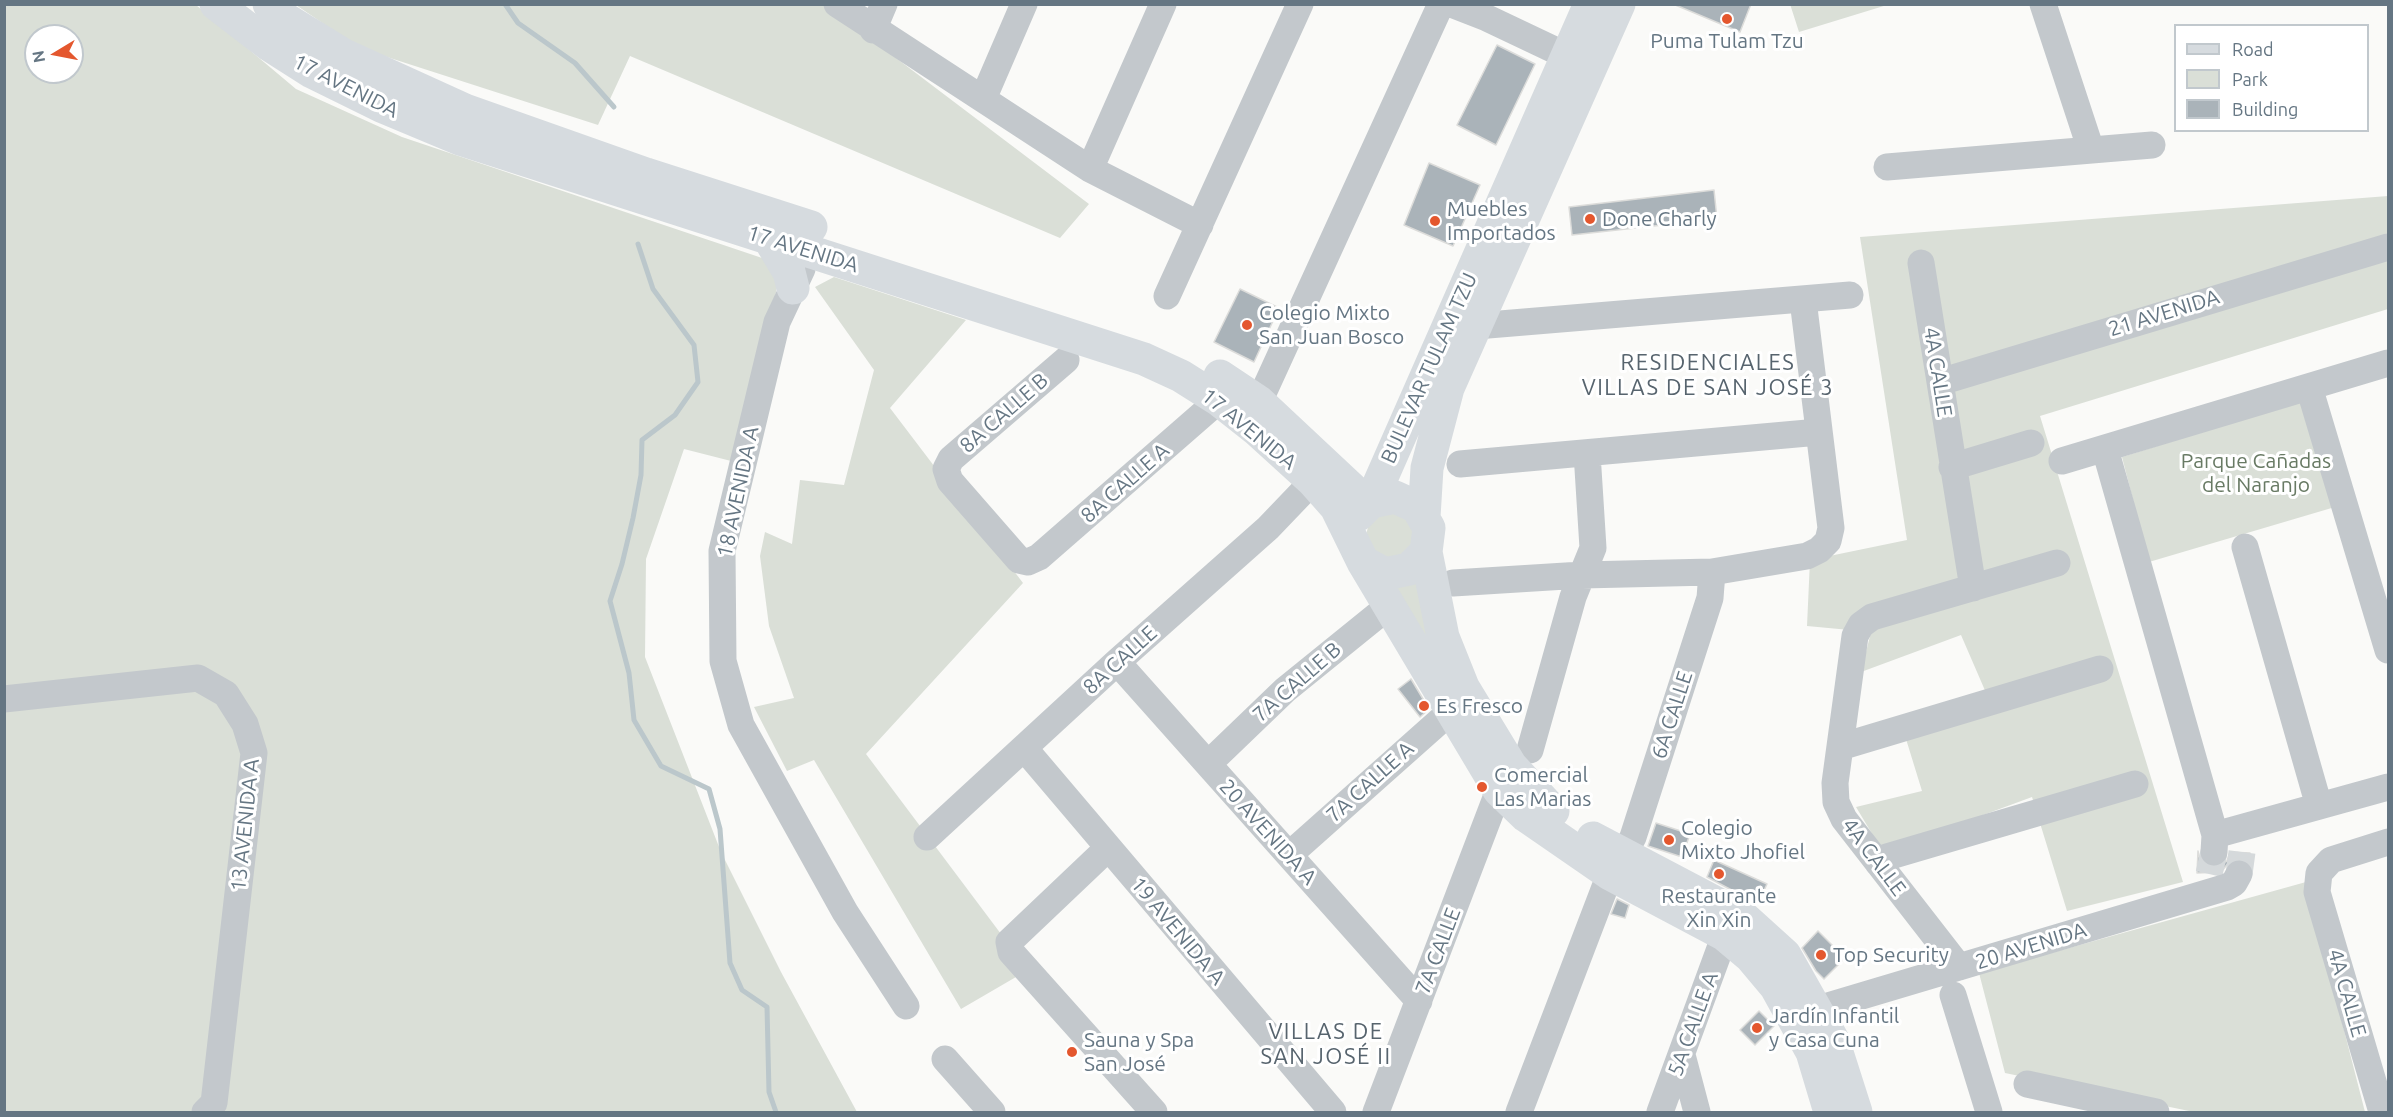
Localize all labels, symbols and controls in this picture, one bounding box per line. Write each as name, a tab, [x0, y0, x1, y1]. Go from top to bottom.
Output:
marker: Puma Tulam Tzu	[1720, 12, 1734, 26]
north arrow	[24, 24, 84, 84]
legend	[2174, 24, 2369, 132]
place label: Puma Tulam Tzu	[1650, 28, 1804, 54]
text: Road	[2232, 39, 2274, 59]
text: N	[28, 49, 48, 64]
street label: 17 AVENIDA	[289, 49, 403, 123]
text: Park	[2232, 69, 2268, 89]
text: Building	[2232, 99, 2298, 119]
place label: Muebles Importados	[1447, 196, 1556, 246]
place label: Done Charly	[1602, 206, 1717, 232]
marker: Done Charly	[1583, 212, 1597, 226]
marker: Muebles Importados	[1428, 214, 1442, 228]
street label: 17 AVENIDA	[744, 220, 862, 278]
street label: BULEVAR TULAM TZU	[1376, 269, 1482, 467]
street label: 21 AVENIDA	[2105, 284, 2223, 342]
place label: Colegio Mixto San Juan Bosco	[1259, 300, 1404, 350]
marker: Colegio Mixto San Juan Bosco	[1240, 318, 1254, 332]
street label: 4A CALLE	[1918, 325, 1958, 419]
district label: RESIDENCIALES VILLAS DE SAN JOSÉ 3	[1582, 350, 1834, 402]
street label: 8A CALLE B	[955, 368, 1053, 458]
street label: 17 AVENIDA	[1196, 383, 1302, 475]
street label: 18 AVENIDA A	[712, 424, 764, 560]
street label: 8A CALLE A	[1076, 438, 1174, 528]
park label: Parque Cañadas del Naranjo	[2181, 448, 2331, 498]
street label: 8A CALLE	[1078, 620, 1162, 700]
street label: 7A CALLE B	[1248, 637, 1346, 727]
street label: 6A CALLE	[1646, 668, 1698, 762]
place label: Es Fresco	[1436, 693, 1523, 719]
marker: Es Fresco	[1417, 699, 1431, 713]
street label: 7A CALLE A	[1321, 736, 1419, 828]
street label: 13 AVENIDA A	[226, 757, 264, 893]
place label: Comercial Las Marias	[1494, 762, 1591, 812]
street label: 20 AVENIDA A	[1214, 774, 1322, 890]
marker: Comercial Las Marias	[1475, 780, 1489, 794]
street label: 4A CALLE	[1837, 813, 1911, 901]
place label: Colegio Mixto Jhofiel	[1681, 815, 1805, 865]
marker: Colegio Mixto Jhofiel	[1662, 833, 1676, 847]
marker: Restaurante Xin Xin	[1712, 867, 1726, 881]
street label: 19 AVENIDA A	[1126, 872, 1230, 990]
place label: Restaurante Xin Xin	[1661, 883, 1777, 933]
street label: 7A CALLE	[1410, 904, 1466, 998]
street label: 20 AVENIDA	[1972, 917, 2090, 975]
place label: Top Security	[1833, 942, 1949, 968]
street label: 4A CALLE	[2322, 946, 2372, 1040]
marker: Top Security	[1814, 948, 1828, 962]
street label: 5A CALLE A	[1663, 969, 1723, 1079]
place label: Jardín Infantil y Casa Cuna	[1769, 1003, 1899, 1053]
district label: VILLAS DE SAN JOSÉ II	[1260, 1019, 1392, 1070]
marker: Jardín Infantil y Casa Cuna	[1750, 1021, 1764, 1035]
place label: Sauna y Spa San José	[1084, 1027, 1194, 1077]
marker: Sauna y Spa San José	[1065, 1045, 1079, 1059]

